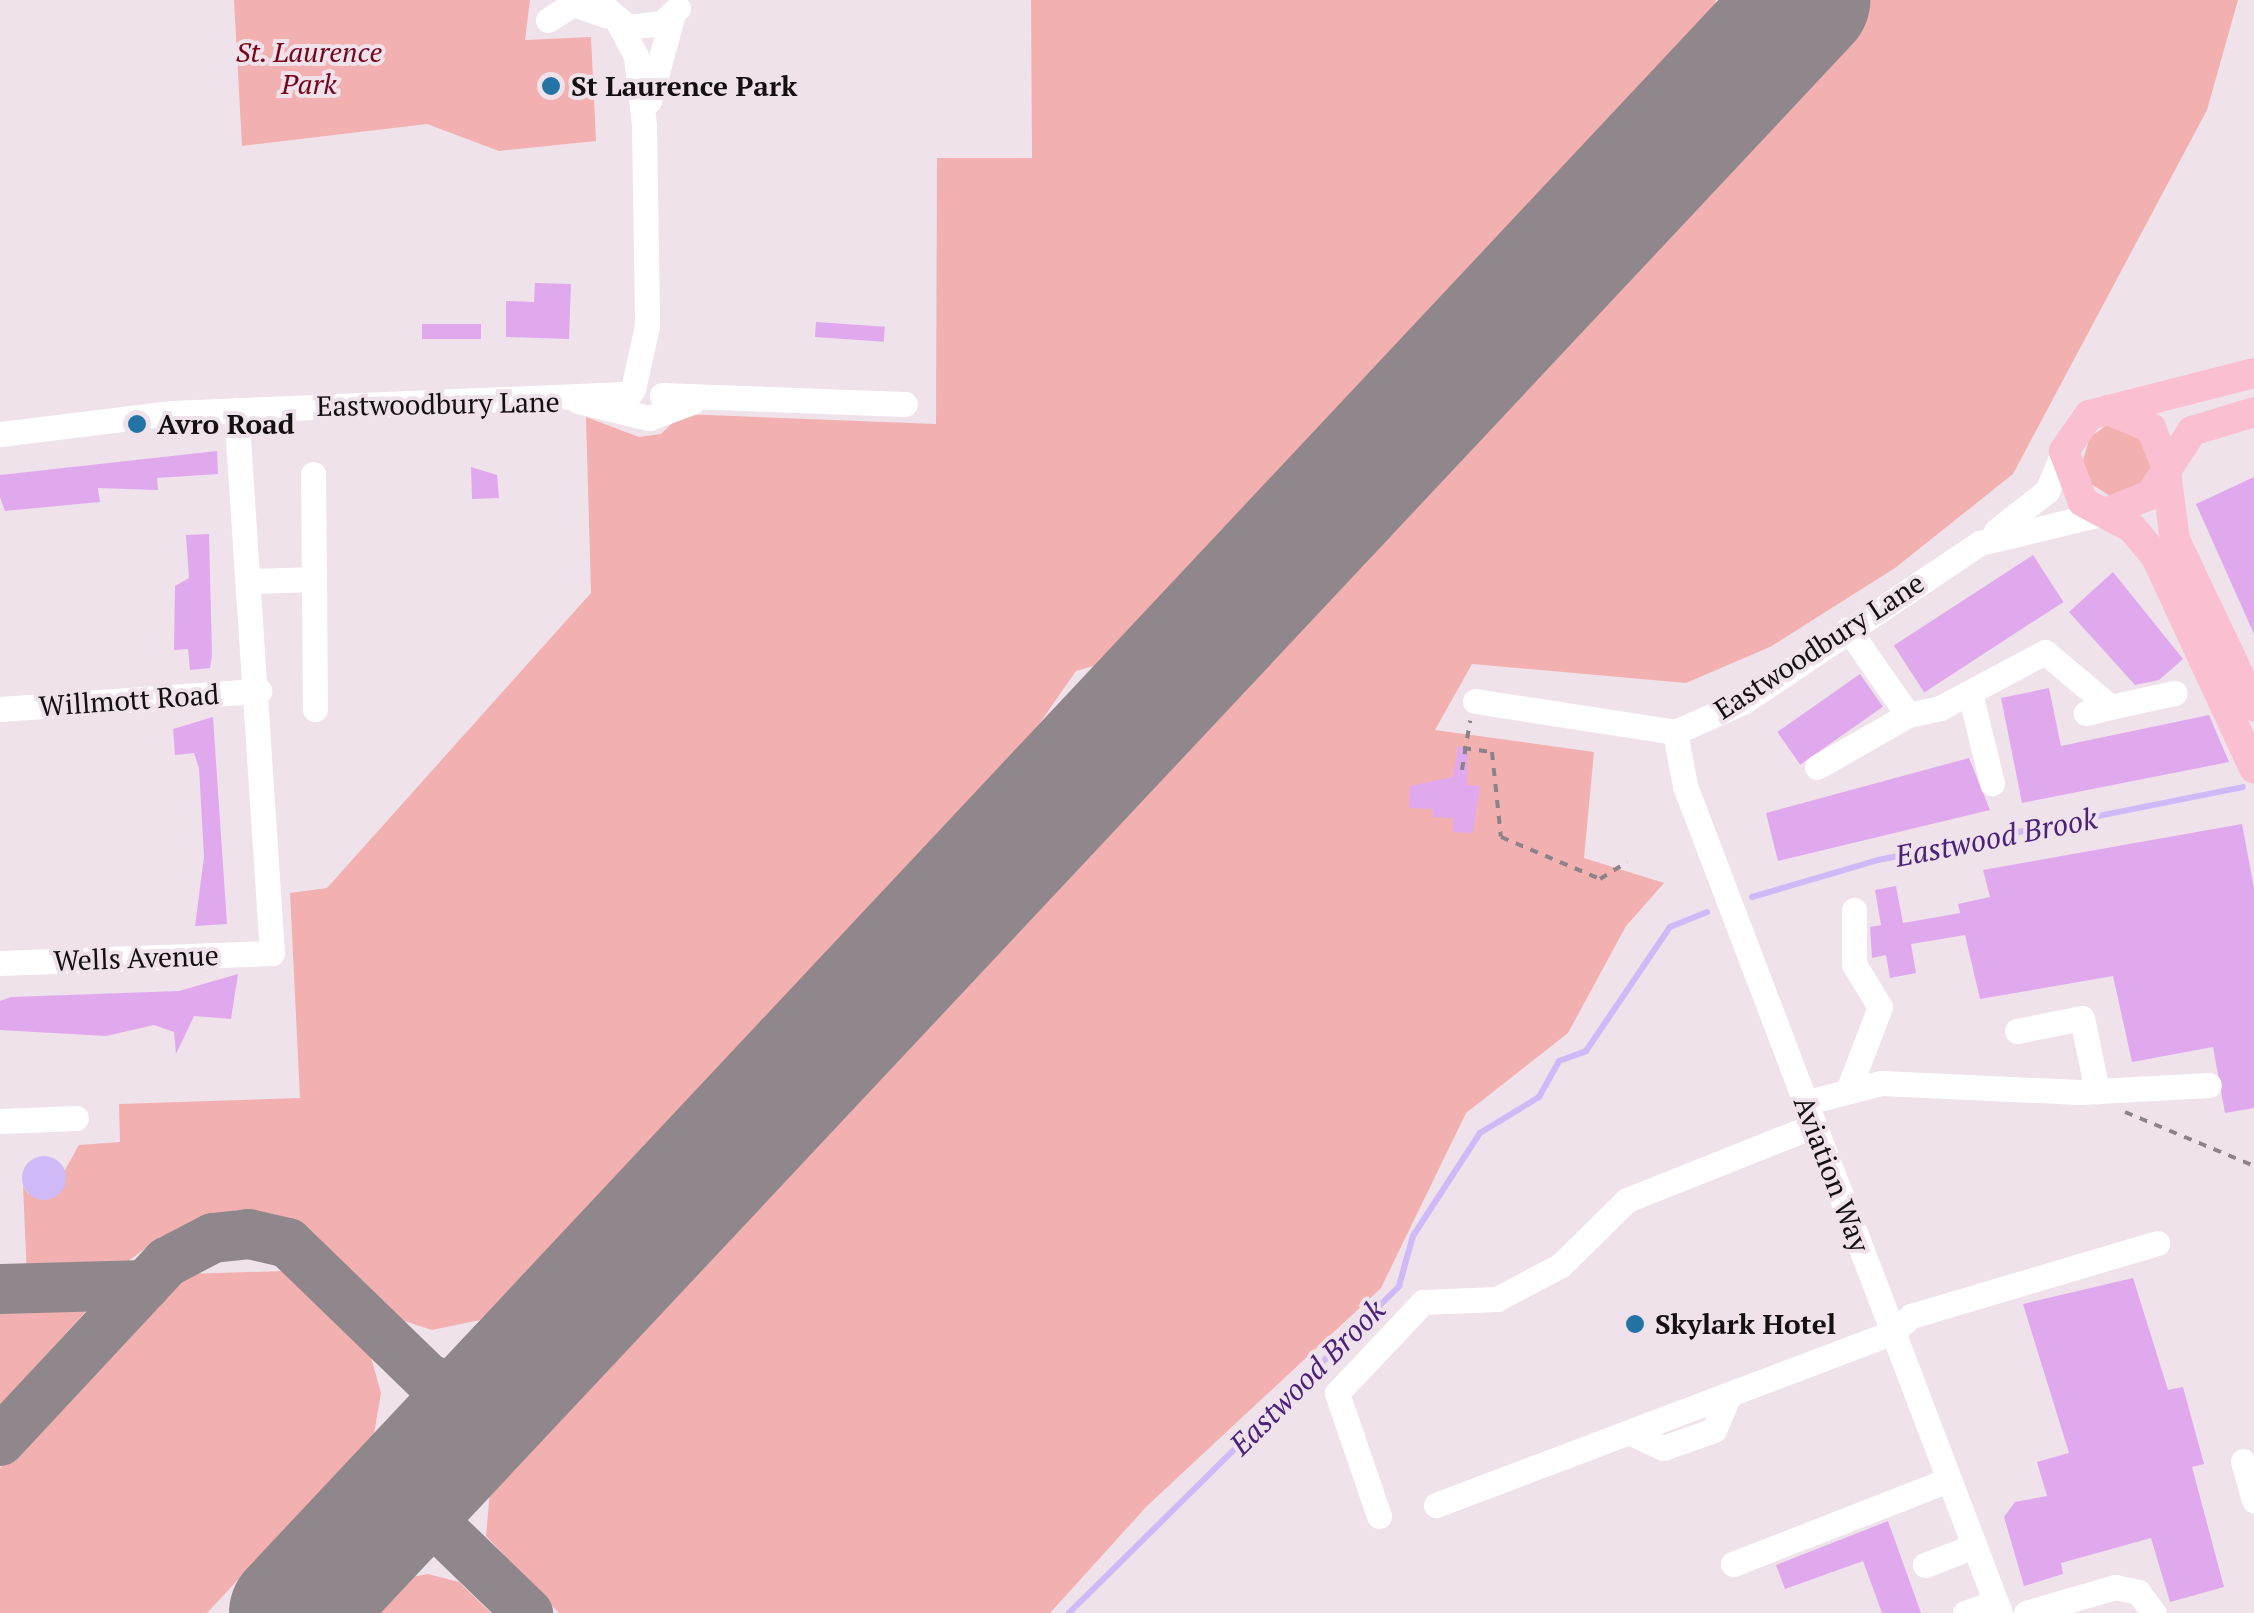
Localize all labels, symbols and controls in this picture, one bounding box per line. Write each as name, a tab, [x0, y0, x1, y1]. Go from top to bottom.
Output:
park label: St. Laurence Park	[235, 35, 383, 101]
place label: St Laurence Park	[571, 69, 797, 103]
marker: St Laurence Park	[540, 75, 562, 97]
street label: Eastwoodbury Lane	[316, 385, 560, 423]
place label: Avro Road	[157, 407, 294, 441]
marker: Avro Road	[126, 413, 148, 435]
street label: Eastwoodbury Lane	[1708, 566, 1930, 726]
street label: Willmott Road	[38, 677, 220, 723]
water label: Eastwood Brook	[1892, 800, 2100, 874]
street label: Wells Avenue	[53, 938, 219, 978]
street label: Aviation Way	[1787, 1091, 1877, 1257]
water label: Eastwood Brook	[1222, 1292, 1392, 1462]
place label: Skylark Hotel	[1655, 1307, 1836, 1341]
marker: Skylark Hotel	[1624, 1313, 1646, 1335]

